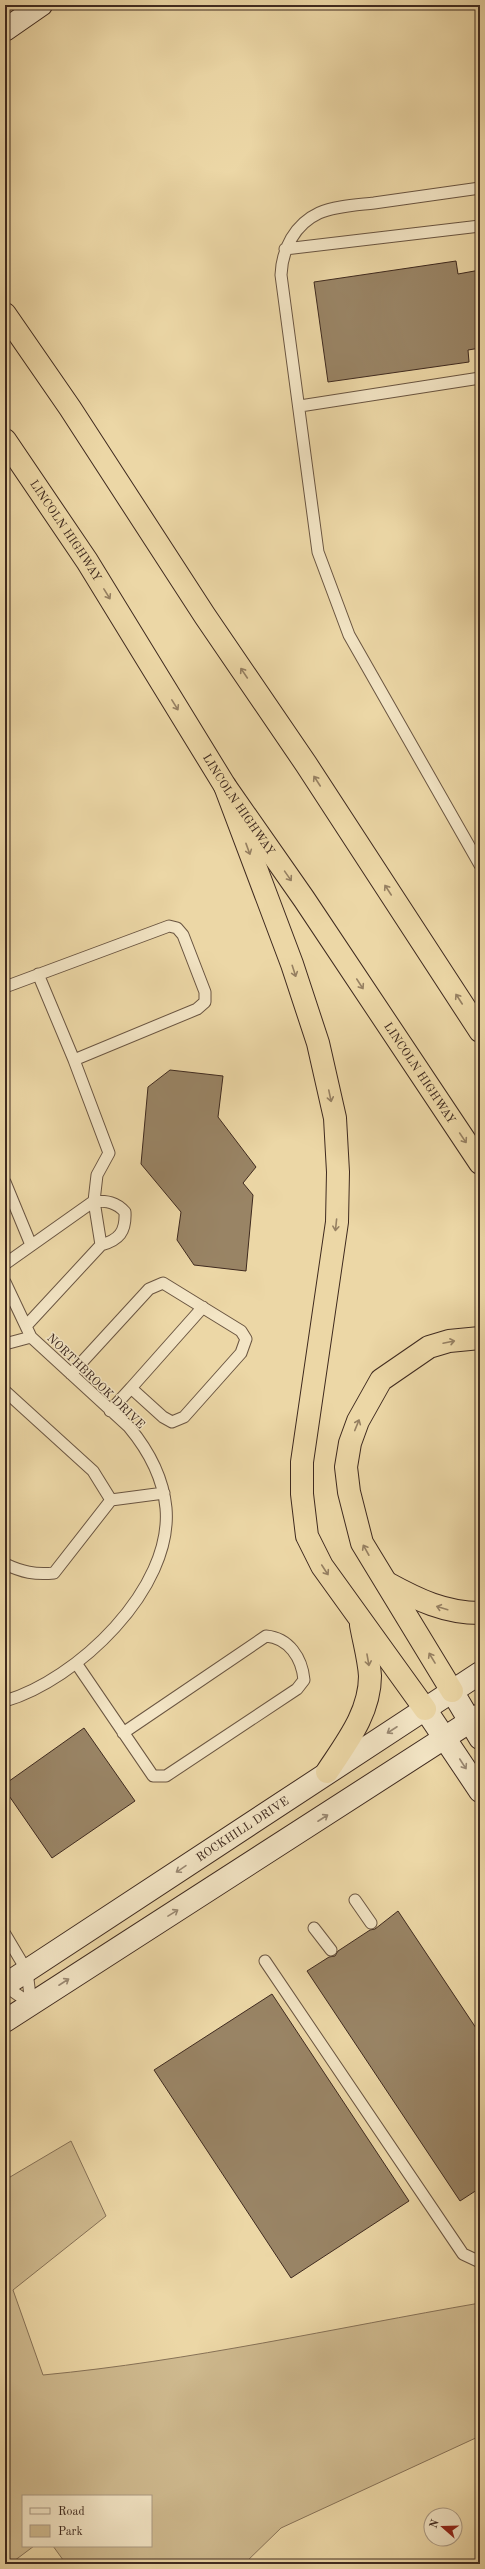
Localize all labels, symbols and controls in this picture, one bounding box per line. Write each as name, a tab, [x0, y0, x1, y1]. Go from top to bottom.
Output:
street label: LINCOLN HIGHWAY	[27, 478, 103, 584]
one-way arrow	[104, 588, 112, 600]
one-way arrow	[240, 668, 248, 679]
one-way arrow	[172, 699, 180, 711]
street label: LINCOLN HIGHWAY	[200, 752, 276, 858]
one-way arrow	[313, 776, 321, 787]
one-way arrow	[245, 843, 253, 855]
one-way arrow	[284, 870, 292, 881]
one-way arrow	[384, 885, 392, 896]
one-way arrow	[291, 965, 299, 977]
one-way arrow	[356, 978, 364, 990]
one-way arrow	[455, 994, 463, 1005]
street label: LINCOLN HIGHWAY	[381, 1021, 457, 1127]
one-way arrow	[326, 1089, 334, 1102]
one-way arrow	[459, 1133, 468, 1144]
one-way arrow	[332, 1218, 340, 1231]
street label: NORTHBROOK DRIVE	[44, 1332, 146, 1431]
one-way arrow	[442, 1337, 455, 1345]
one-way arrow	[354, 1419, 361, 1431]
one-way arrow	[361, 1544, 369, 1556]
one-way arrow	[321, 1564, 329, 1575]
one-way arrow	[435, 1604, 448, 1611]
one-way arrow	[427, 1652, 435, 1664]
one-way arrow	[364, 1653, 372, 1666]
one-way arrow	[387, 1726, 398, 1734]
one-way arrow	[458, 1759, 467, 1770]
street label: ROCKHILL DRIVE	[194, 1795, 291, 1865]
one-way arrow	[317, 1813, 329, 1821]
one-way arrow	[175, 1865, 187, 1873]
one-way arrow	[167, 1909, 178, 1917]
one-way arrow	[58, 1978, 69, 1987]
legend	[22, 2495, 152, 2547]
text: Road	[58, 2506, 85, 2518]
north arrow	[423, 2507, 463, 2547]
text: N	[428, 2518, 442, 2530]
text: Park	[58, 2526, 83, 2538]

